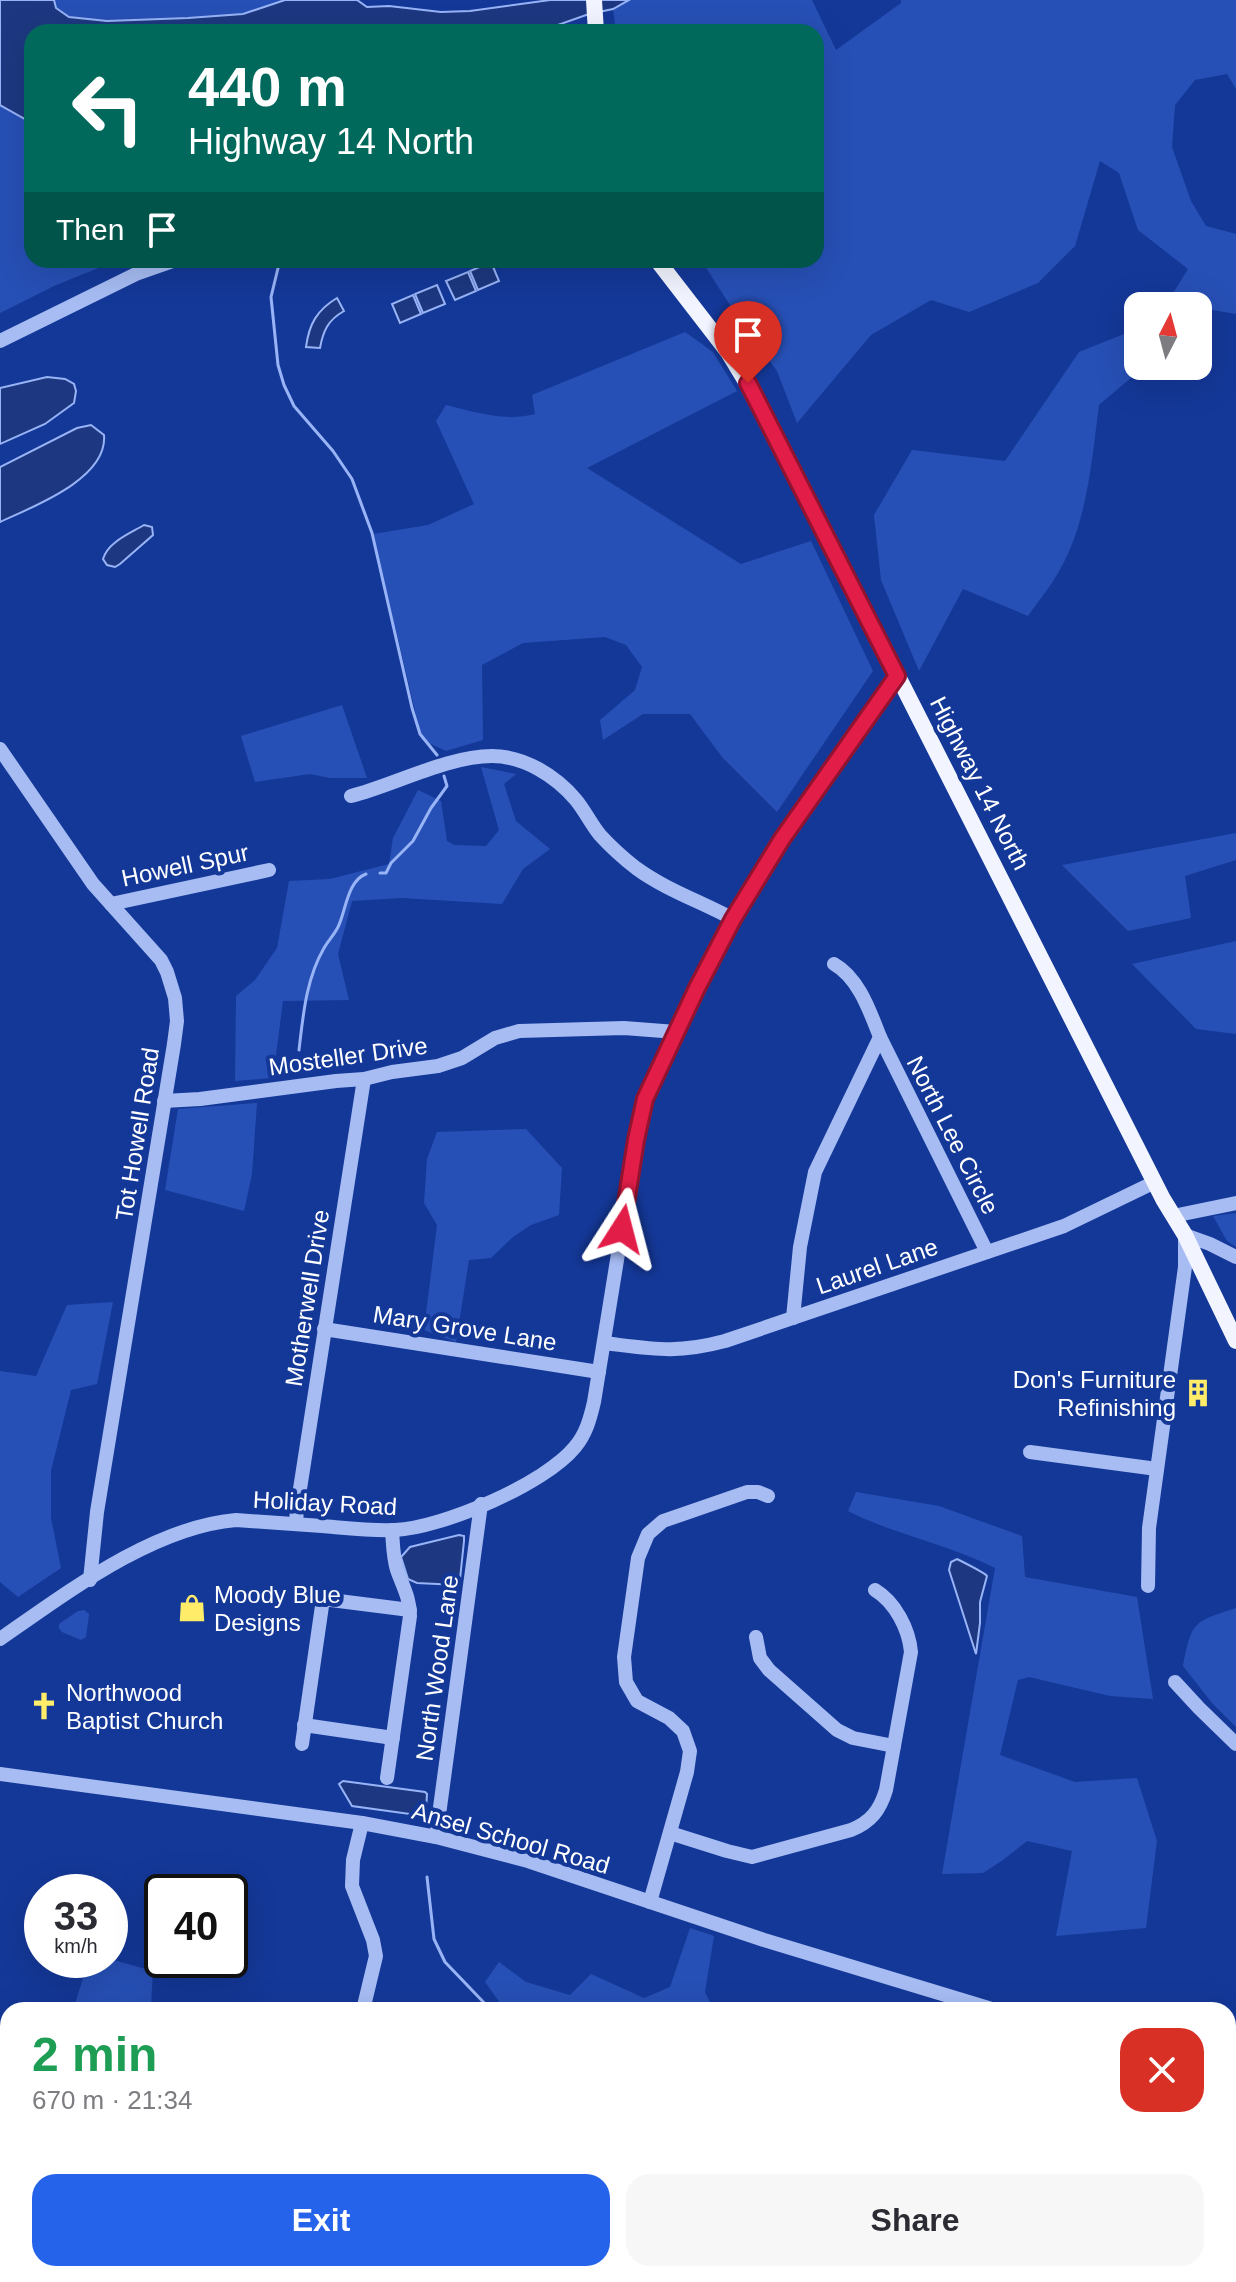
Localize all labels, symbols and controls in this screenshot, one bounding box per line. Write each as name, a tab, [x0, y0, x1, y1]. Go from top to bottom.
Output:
text: 440 m	[188, 55, 347, 118]
icon: left	[56, 56, 160, 160]
text: Highway 14 North	[188, 121, 474, 162]
icon: arrive	[140, 208, 184, 252]
text: Then	[56, 213, 124, 246]
north arrow	[1124, 292, 1212, 380]
map controls	[1124, 292, 1212, 380]
pin	[714, 301, 782, 383]
icon: arrive	[726, 313, 770, 357]
street label: Highway 14 North	[925, 692, 1035, 874]
street label: Howell Spur	[119, 838, 251, 892]
street label: Mosteller Drive	[267, 1031, 429, 1081]
street label: Tot Howell Road	[110, 1046, 164, 1222]
street label: North Lee Circle	[902, 1052, 1004, 1218]
position arrow	[580, 1187, 664, 1271]
street label: Motherwell Drive	[280, 1208, 334, 1388]
street label: Laurel Lane	[813, 1233, 941, 1299]
street label: Mary Grove Lane	[371, 1300, 559, 1356]
place label: Don's Furniture Refinishing	[1013, 1366, 1176, 1421]
building icon: Don's Furniture Refinishing	[1183, 1378, 1213, 1408]
street label: Holiday Road	[252, 1486, 398, 1520]
street label: North Wood Lane	[411, 1573, 463, 1763]
place label: Moody Blue Designs	[214, 1581, 341, 1636]
shop icon: Moody Blue Designs	[177, 1593, 207, 1623]
place label: Northwood Baptist Church	[66, 1679, 223, 1734]
church icon: Northwood Baptist Church	[29, 1691, 59, 1721]
street label: Ansel School Road	[409, 1797, 613, 1879]
speed limit sign: 40	[144, 1874, 248, 1978]
text: 33	[54, 1894, 98, 1938]
text: km/h	[54, 1935, 98, 1957]
text: 2 min	[32, 2028, 157, 2081]
button: close	[1120, 2028, 1204, 2112]
text: 670 m · 21:34	[32, 2085, 192, 2115]
button: Exit	[32, 2174, 610, 2266]
button: Share	[626, 2174, 1204, 2266]

